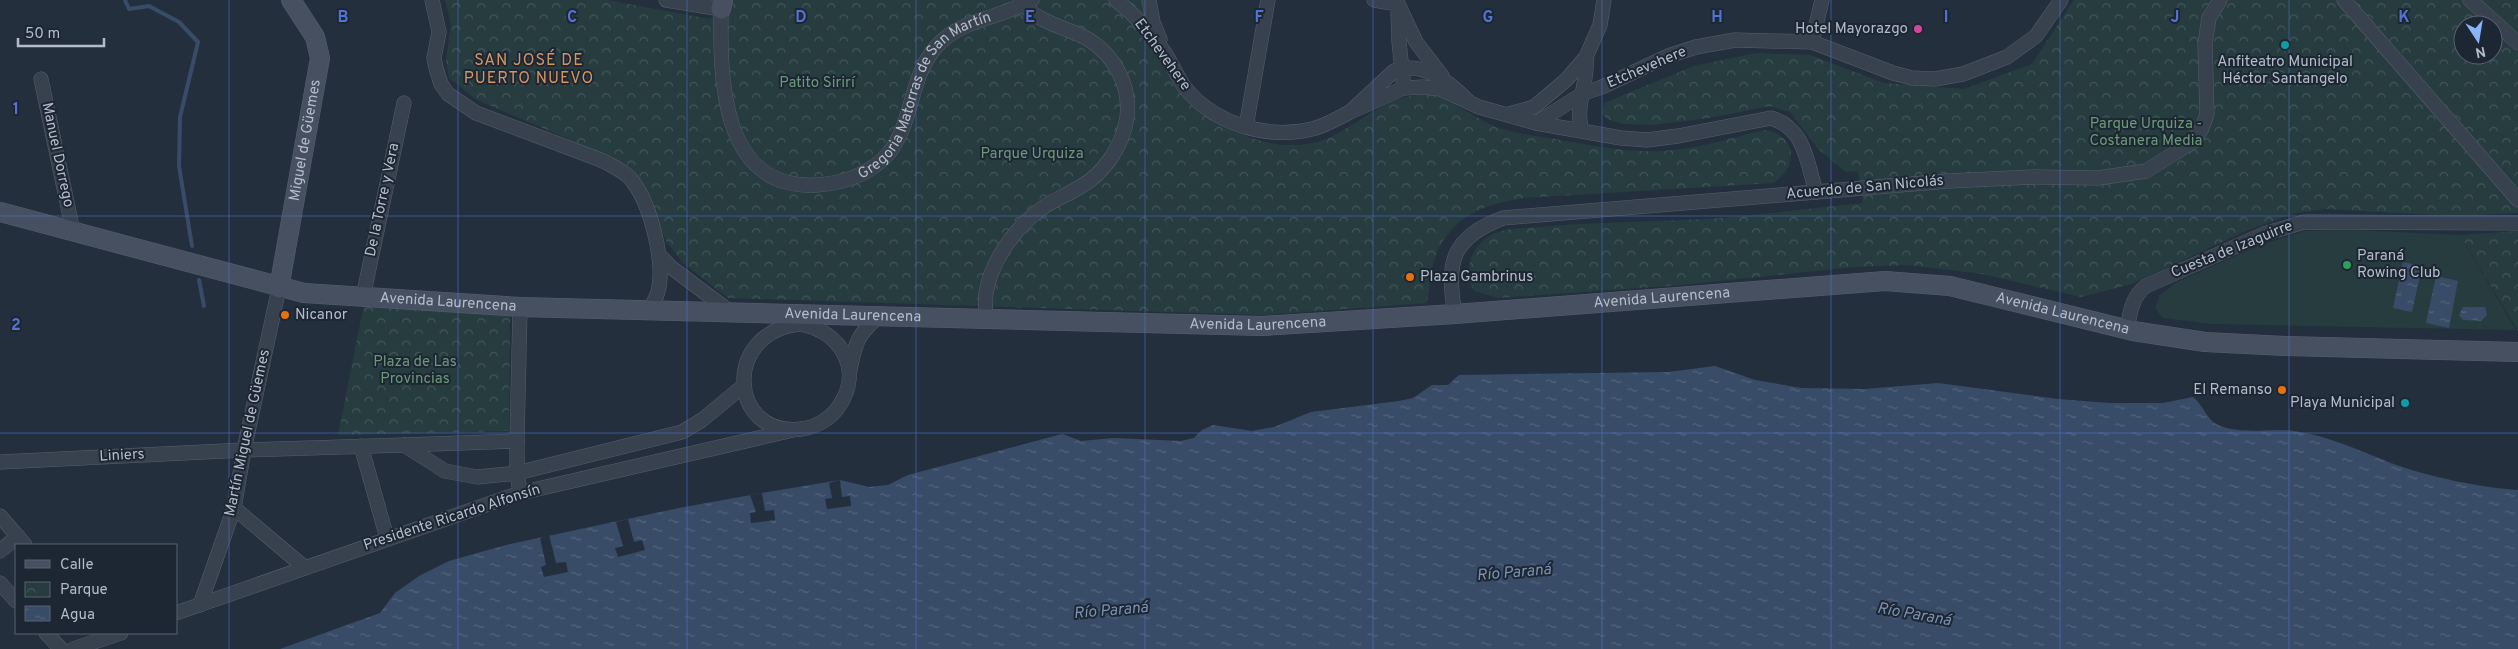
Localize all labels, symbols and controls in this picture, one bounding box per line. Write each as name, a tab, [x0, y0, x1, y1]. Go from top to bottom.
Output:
text: B	[337, 8, 349, 28]
text: C	[567, 8, 577, 28]
text: D	[795, 8, 807, 28]
street label: Gregoria Matorras de San Martín	[855, 8, 994, 184]
text: E	[1025, 8, 1035, 28]
text: F	[1254, 8, 1264, 28]
text: G	[1483, 8, 1493, 28]
text: H	[1711, 8, 1723, 28]
text: I	[1944, 8, 1948, 28]
text: J	[2171, 8, 2179, 28]
text: K	[2398, 8, 2410, 28]
scale bar	[18, 15, 104, 47]
street label: Etchevehere	[1129, 15, 1195, 95]
north arrow	[2453, 15, 2503, 65]
place label: Hotel Mayorazgo	[1795, 20, 1908, 39]
marker: Hotel Mayorazgo	[1912, 23, 1924, 35]
text: 50 m	[25, 25, 60, 44]
marker: Anfiteatro Municipal Héctor Santangelo	[2279, 39, 2291, 51]
text: N	[2474, 42, 2487, 61]
street label: Etchevehere	[1604, 43, 1690, 93]
district label: SAN JOSÉ DE PUERTO NUEVO	[464, 49, 594, 89]
place label: Anfiteatro Municipal Héctor Santangelo	[2217, 53, 2353, 89]
park label: Patito Sirirí	[779, 74, 856, 93]
street label: Miguel de Güemes	[285, 78, 325, 203]
text: 1	[13, 100, 19, 120]
street label: Manuel Dorrego	[37, 101, 77, 209]
park label: Parque Urquiza - Costanera Media	[2090, 115, 2202, 151]
street label: De la Torre y Vera	[362, 141, 404, 259]
park label: Parque Urquiza	[980, 145, 1084, 164]
street label: Acuerdo de San Nicolás	[1785, 172, 1945, 204]
street label: Cuesta de Izaguirre	[2168, 217, 2296, 283]
place label: Paraná Rowing Club	[2357, 247, 2441, 283]
marker: Paraná Rowing Club	[2341, 259, 2353, 271]
place label: Plaza Gambrinus	[1420, 268, 1533, 287]
marker: Plaza Gambrinus	[1404, 271, 1416, 283]
street label: Avenida Laurencena	[1593, 283, 1731, 313]
street label: Avenida Laurencena	[379, 288, 517, 316]
street label: Avenida Laurencena	[1994, 288, 2131, 339]
street label: Avenida Laurencena	[784, 304, 922, 327]
place label: Nicanor	[295, 306, 348, 325]
marker: Nicanor	[279, 309, 291, 321]
street label: Avenida Laurencena	[1189, 313, 1327, 336]
text: 2	[11, 316, 21, 336]
street label: Martín Miguel de Güemes	[221, 348, 275, 518]
park label: Plaza de Las Provincias	[373, 353, 457, 389]
place label: El Remanso	[2193, 381, 2272, 400]
marker: El Remanso	[2276, 384, 2288, 396]
place label: Playa Municipal	[2290, 394, 2395, 413]
marker: Playa Municipal	[2399, 397, 2411, 409]
street label: Liniers	[99, 445, 145, 467]
street label: Presidente Ricardo Alfonsín	[361, 480, 543, 556]
legend	[15, 544, 178, 634]
text: Calle	[60, 556, 94, 575]
water label: Río Paraná	[1476, 560, 1554, 586]
text: Parque	[60, 581, 108, 600]
water label: Río Paraná	[1073, 598, 1151, 624]
water label: Río Paraná	[1875, 599, 1954, 632]
text: Agua	[60, 606, 95, 625]

